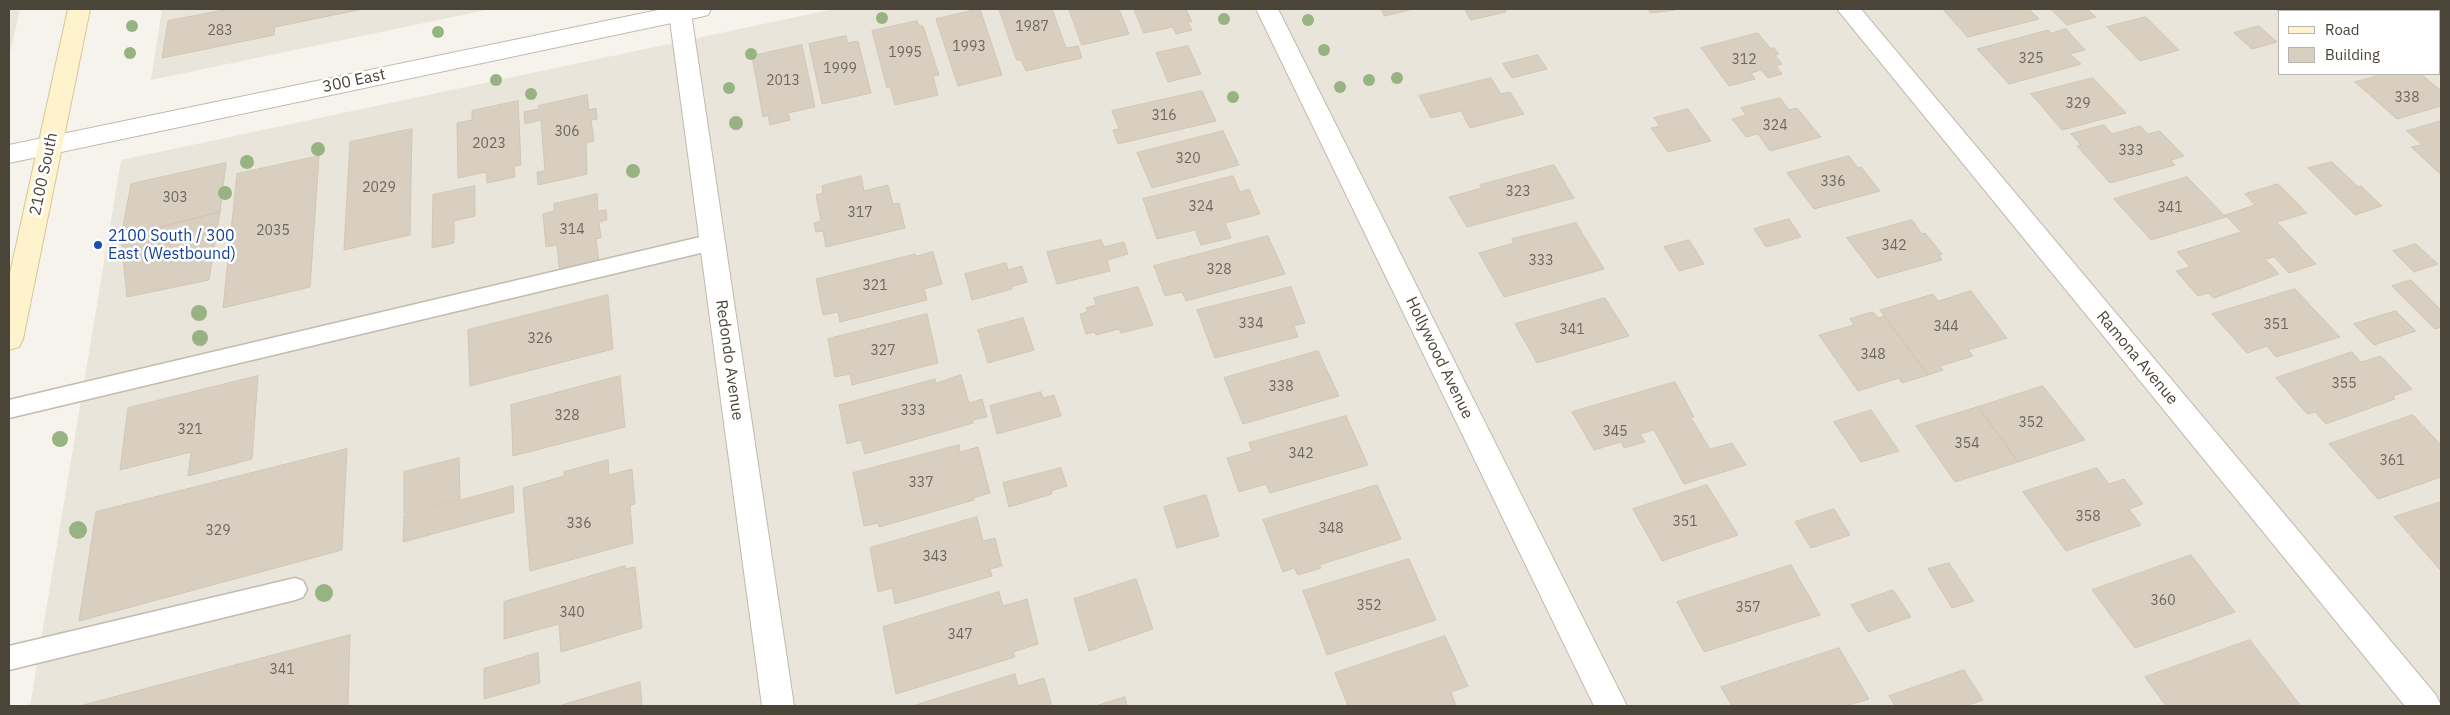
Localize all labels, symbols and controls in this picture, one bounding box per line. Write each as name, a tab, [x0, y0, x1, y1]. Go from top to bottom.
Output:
legend	[2278, 10, 2440, 75]
house number: 1987	[1015, 19, 1049, 35]
text: Road	[2325, 20, 2360, 39]
house number: 283	[207, 23, 233, 39]
house number: 1993	[952, 39, 986, 55]
house number: 1995	[888, 45, 922, 61]
text: Building	[2325, 45, 2380, 64]
house number: 325	[2018, 51, 2044, 67]
house number: 312	[1731, 52, 1757, 68]
house number: 1999	[823, 61, 857, 77]
street label: 300 East	[321, 65, 387, 97]
house number: 2013	[766, 73, 800, 89]
house number: 338	[2394, 90, 2420, 106]
house number: 329	[2065, 96, 2091, 112]
house number: 316	[1151, 108, 1177, 124]
house number: 324	[1762, 118, 1788, 134]
house number: 306	[554, 124, 580, 140]
street label: 2100 South	[26, 131, 62, 217]
house number: 2023	[472, 136, 506, 152]
house number: 333	[2118, 143, 2144, 159]
house number: 320	[1175, 151, 1201, 167]
house number: 336	[1820, 174, 1846, 190]
house number: 2029	[362, 180, 396, 196]
house number: 323	[1505, 184, 1531, 200]
house number: 303	[162, 190, 188, 206]
house number: 324	[1188, 199, 1214, 215]
house number: 341	[2157, 200, 2183, 216]
house number: 317	[847, 205, 873, 221]
house number: 314	[559, 222, 585, 238]
house number: 2035	[256, 223, 290, 239]
place label: 2100 South / 300 East (Westbound)	[108, 226, 236, 264]
house number: 342	[1881, 238, 1907, 254]
marker: 2100 South / 300 East (Westbound)	[92, 239, 104, 251]
house number: 333	[1528, 253, 1554, 269]
house number: 328	[1206, 262, 1232, 278]
house number: 321	[862, 278, 888, 294]
street label: Hollywood Avenue	[1401, 294, 1477, 422]
street label: Redondo Avenue	[711, 298, 747, 422]
street label: Ramona Avenue	[2092, 307, 2182, 409]
house number: 334	[1238, 316, 1264, 332]
house number: 351	[2263, 317, 2289, 333]
house number: 344	[1933, 319, 1959, 335]
house number: 341	[1559, 322, 1585, 338]
house number: 326	[527, 331, 553, 347]
house number: 327	[870, 343, 896, 359]
house number: 348	[1860, 347, 1886, 363]
house number: 355	[2331, 376, 2357, 392]
house number: 338	[1268, 379, 1294, 395]
house number: 333	[900, 403, 926, 419]
house number: 328	[554, 408, 580, 424]
house number: 352	[2018, 415, 2044, 431]
house number: 321	[177, 422, 203, 438]
house number: 345	[1602, 424, 1628, 440]
house number: 354	[1954, 436, 1980, 452]
house number: 342	[1288, 446, 1314, 462]
house number: 361	[2379, 453, 2405, 469]
house number: 337	[908, 475, 934, 491]
house number: 358	[2075, 509, 2101, 525]
house number: 351	[1672, 514, 1698, 530]
house number: 336	[566, 516, 592, 532]
house number: 348	[1318, 521, 1344, 537]
house number: 329	[205, 523, 231, 539]
house number: 343	[922, 549, 948, 565]
house number: 360	[2150, 593, 2176, 609]
house number: 352	[1356, 598, 1382, 614]
house number: 357	[1735, 600, 1761, 616]
house number: 340	[559, 605, 585, 621]
house number: 347	[947, 627, 973, 643]
house number: 341	[269, 662, 295, 678]

